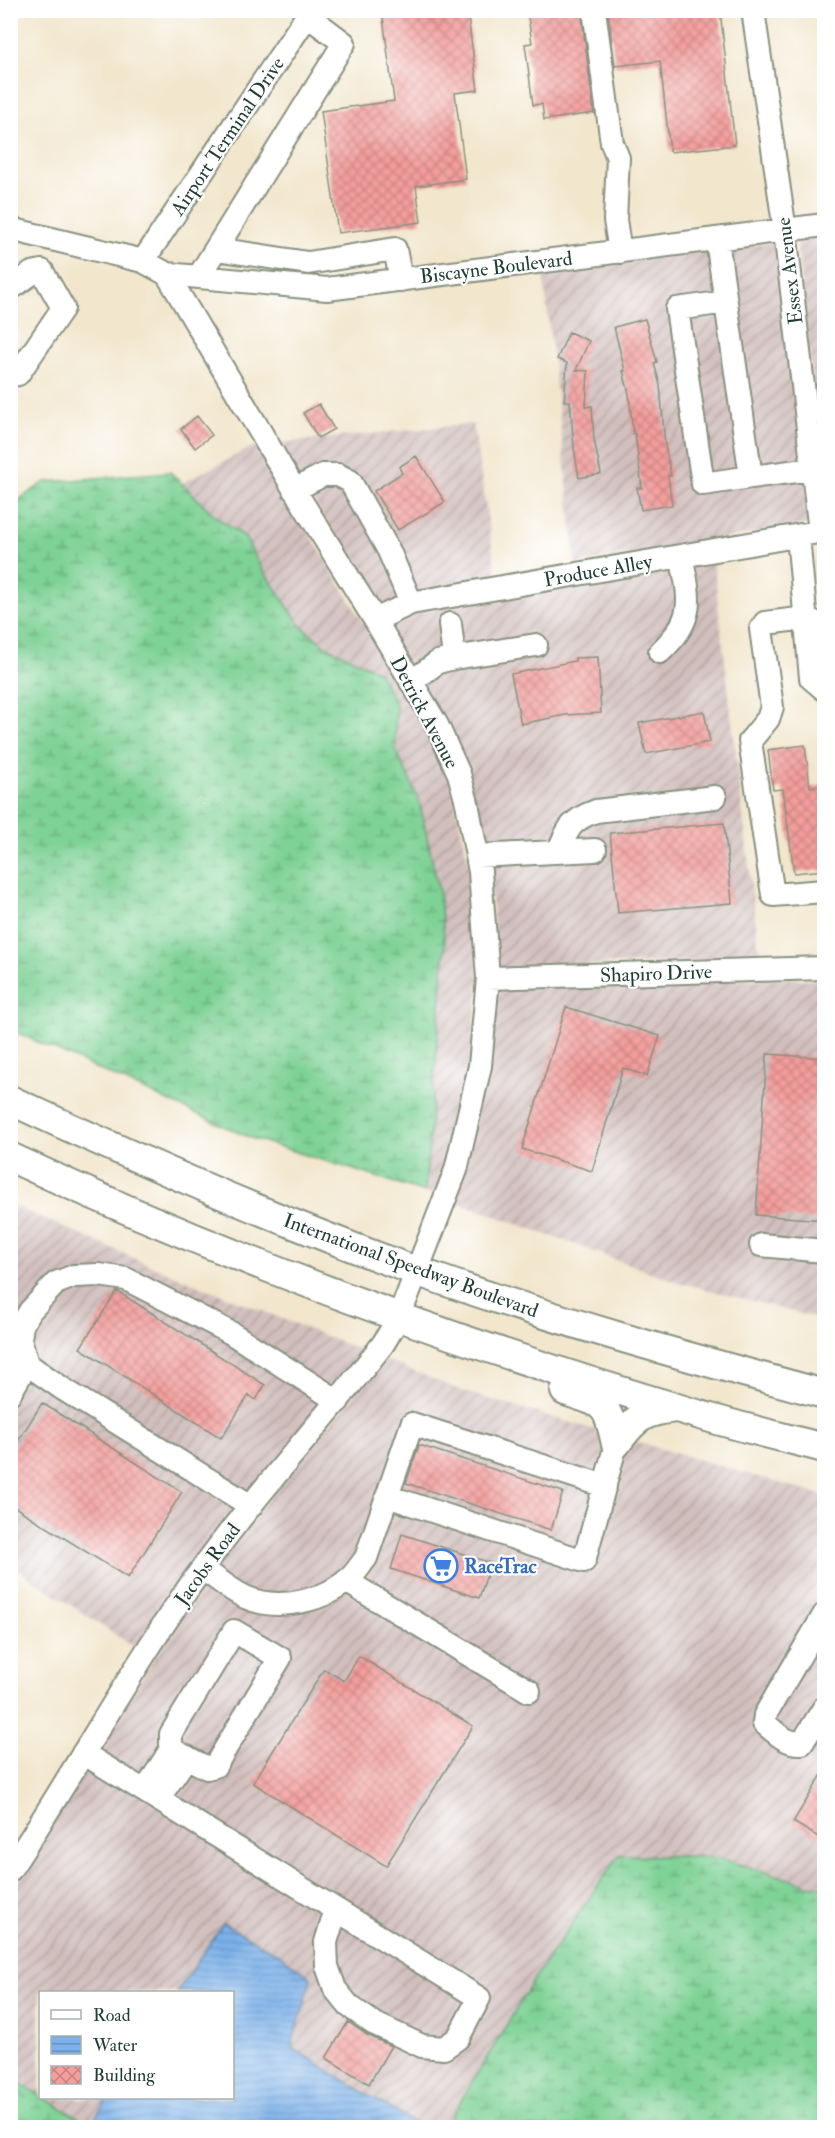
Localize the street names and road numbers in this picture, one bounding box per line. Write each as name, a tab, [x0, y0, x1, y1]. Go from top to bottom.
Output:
street label: Airport Terminal Drive	[164, 52, 291, 222]
street label: Essex Avenue	[771, 216, 808, 326]
street label: Biscayne Boulevard	[418, 246, 574, 289]
street label: Produce Alley	[542, 548, 655, 592]
street label: Detrick Avenue	[385, 652, 465, 773]
street label: Shapiro Drive	[600, 959, 713, 989]
street label: International Speedway Boulevard	[279, 1208, 542, 1324]
street label: Jacobs Road	[168, 1518, 246, 1611]

